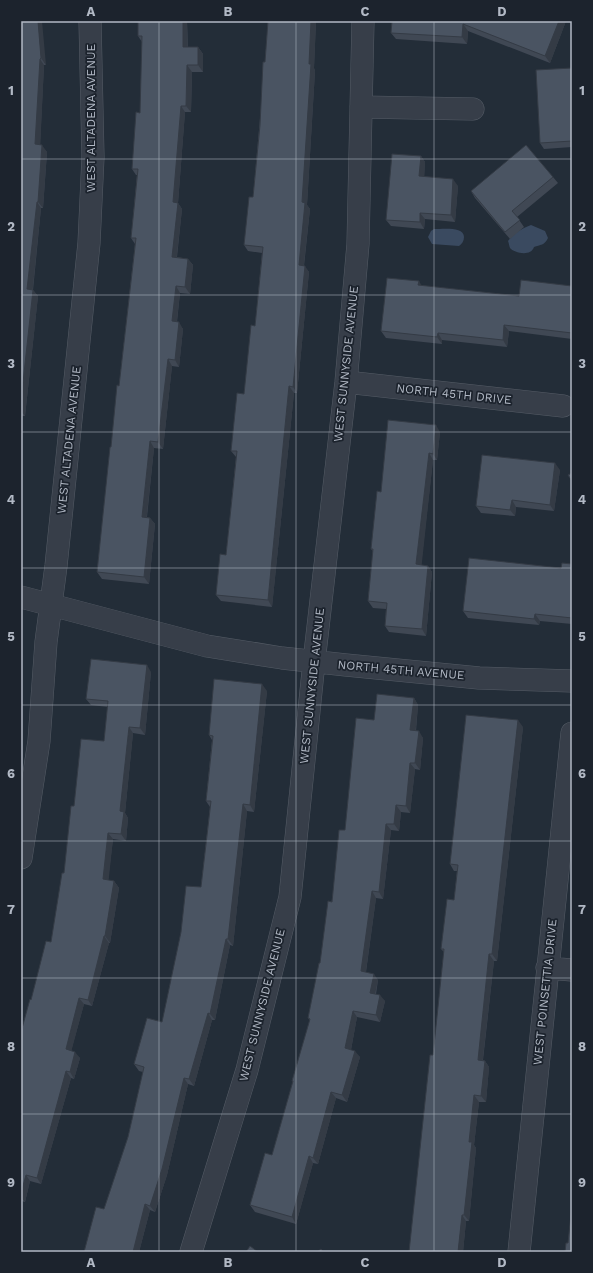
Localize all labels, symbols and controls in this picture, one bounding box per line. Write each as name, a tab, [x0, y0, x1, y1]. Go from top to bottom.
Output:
text: A	[87, 4, 96, 19]
text: B	[224, 4, 233, 19]
text: C	[361, 4, 370, 19]
text: D	[497, 4, 507, 19]
street label: WEST ALTADENA AVENUE	[84, 43, 98, 192]
text: 1	[8, 83, 14, 98]
text: 1	[579, 83, 585, 98]
text: 2	[7, 219, 15, 234]
text: 2	[578, 219, 586, 234]
street label: WEST SUNNYSIDE AVENUE	[331, 285, 361, 443]
text: 3	[7, 356, 15, 371]
text: 3	[578, 356, 586, 371]
street label: WEST ALTADENA AVENUE	[54, 365, 84, 515]
street label: NORTH 45TH DRIVE	[396, 381, 513, 407]
text: 4	[7, 492, 16, 507]
text: 4	[578, 492, 587, 507]
street label: WEST SUNNYSIDE AVENUE	[297, 607, 327, 765]
text: 5	[7, 629, 15, 644]
text: 5	[578, 629, 586, 644]
street label: NORTH 45TH AVENUE	[337, 657, 465, 683]
text: 6	[7, 766, 15, 781]
text: 6	[578, 766, 586, 781]
text: 7	[7, 902, 15, 917]
text: 7	[578, 902, 586, 917]
street label: WEST POINSETTIA DRIVE	[530, 918, 560, 1066]
street label: WEST SUNNYSIDE AVENUE	[236, 927, 288, 1083]
text: 8	[7, 1039, 15, 1054]
text: 8	[578, 1039, 586, 1054]
text: 9	[7, 1175, 15, 1190]
text: 9	[578, 1175, 586, 1190]
text: A	[87, 1255, 96, 1270]
text: B	[224, 1255, 233, 1270]
text: C	[361, 1255, 370, 1270]
text: D	[497, 1255, 507, 1270]

